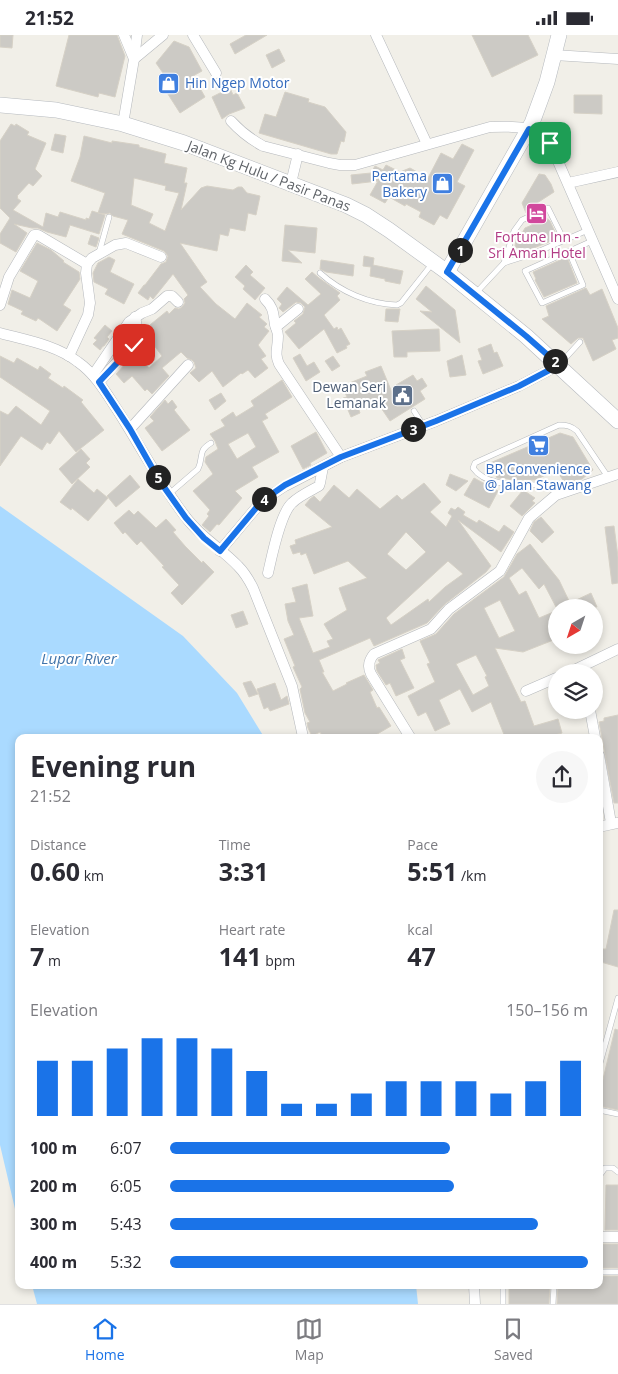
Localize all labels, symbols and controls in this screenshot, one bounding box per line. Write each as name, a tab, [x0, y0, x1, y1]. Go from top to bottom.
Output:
text: 21:52	[25, 5, 74, 31]
shop icon: Hin Ngep Motor	[157, 71, 181, 95]
place label: Hin Ngep Motor	[185, 73, 290, 92]
pin	[529, 122, 571, 164]
icon: arrive	[536, 129, 564, 157]
street label: Jalan Kg Hulu / Pasir Panas	[183, 135, 354, 216]
place label: Pertama Bakery	[371, 166, 428, 201]
shop icon: Pertama Bakery	[431, 172, 455, 196]
hotel icon: Fortune Inn - Sri Aman Hotel	[525, 202, 549, 226]
place label: Fortune Inn - Sri Aman Hotel	[488, 227, 586, 262]
pin: 1	[448, 237, 472, 263]
text: 1	[456, 241, 465, 260]
pin	[113, 324, 155, 366]
icon: check	[120, 331, 148, 359]
pin: 2	[542, 349, 568, 373]
text: 2	[551, 352, 560, 371]
place label: Dewan Seri Lemanak	[312, 377, 387, 412]
public building icon: Dewan Seri Lemanak	[390, 383, 414, 407]
pin: 3	[400, 417, 426, 441]
text: 3	[409, 420, 418, 439]
supermarket icon: BR Convenience @ Jalan Stawang	[526, 434, 550, 458]
place label: BR Convenience @ Jalan Stawang	[485, 459, 592, 494]
pin: 5	[146, 465, 170, 489]
text: 5	[154, 468, 163, 487]
pin: 4	[252, 487, 276, 511]
text: 4	[260, 490, 269, 509]
north arrow	[548, 599, 602, 654]
map controls	[548, 599, 603, 719]
water label: Lupar River	[41, 648, 118, 668]
button: layers	[548, 664, 603, 719]
text: Evening run	[30, 747, 196, 785]
button: share	[536, 751, 588, 803]
text: 21:52	[30, 785, 71, 807]
text: Distance	[30, 835, 86, 854]
text: Time	[219, 835, 251, 854]
text: Pace	[407, 835, 438, 854]
text: 0.60	[30, 854, 80, 888]
text: 3:31	[219, 854, 269, 888]
text: 5:51	[407, 854, 457, 888]
text: km	[80, 866, 104, 885]
text: /km	[457, 866, 486, 885]
text: Elevation	[30, 920, 89, 939]
text: Heart rate	[219, 920, 285, 939]
text: kcal	[407, 920, 433, 939]
text: 7	[30, 939, 44, 973]
text: 141	[219, 939, 262, 973]
text: 47	[407, 939, 436, 973]
text: m	[44, 951, 61, 970]
text: bpm	[262, 951, 295, 970]
text: Elevation	[30, 999, 98, 1021]
text: 150–156 m	[506, 999, 588, 1021]
text: 100 m	[30, 1137, 77, 1159]
text: 6:07	[110, 1137, 142, 1159]
text: 200 m	[30, 1175, 77, 1197]
text: 6:05	[110, 1175, 142, 1197]
text: 300 m	[30, 1213, 77, 1235]
text: 5:43	[110, 1213, 142, 1235]
text: 400 m	[30, 1251, 77, 1273]
text: 5:32	[110, 1251, 142, 1273]
tab: Home	[85, 1315, 125, 1364]
tab: Map	[295, 1315, 324, 1364]
tab: Saved	[494, 1315, 533, 1364]

